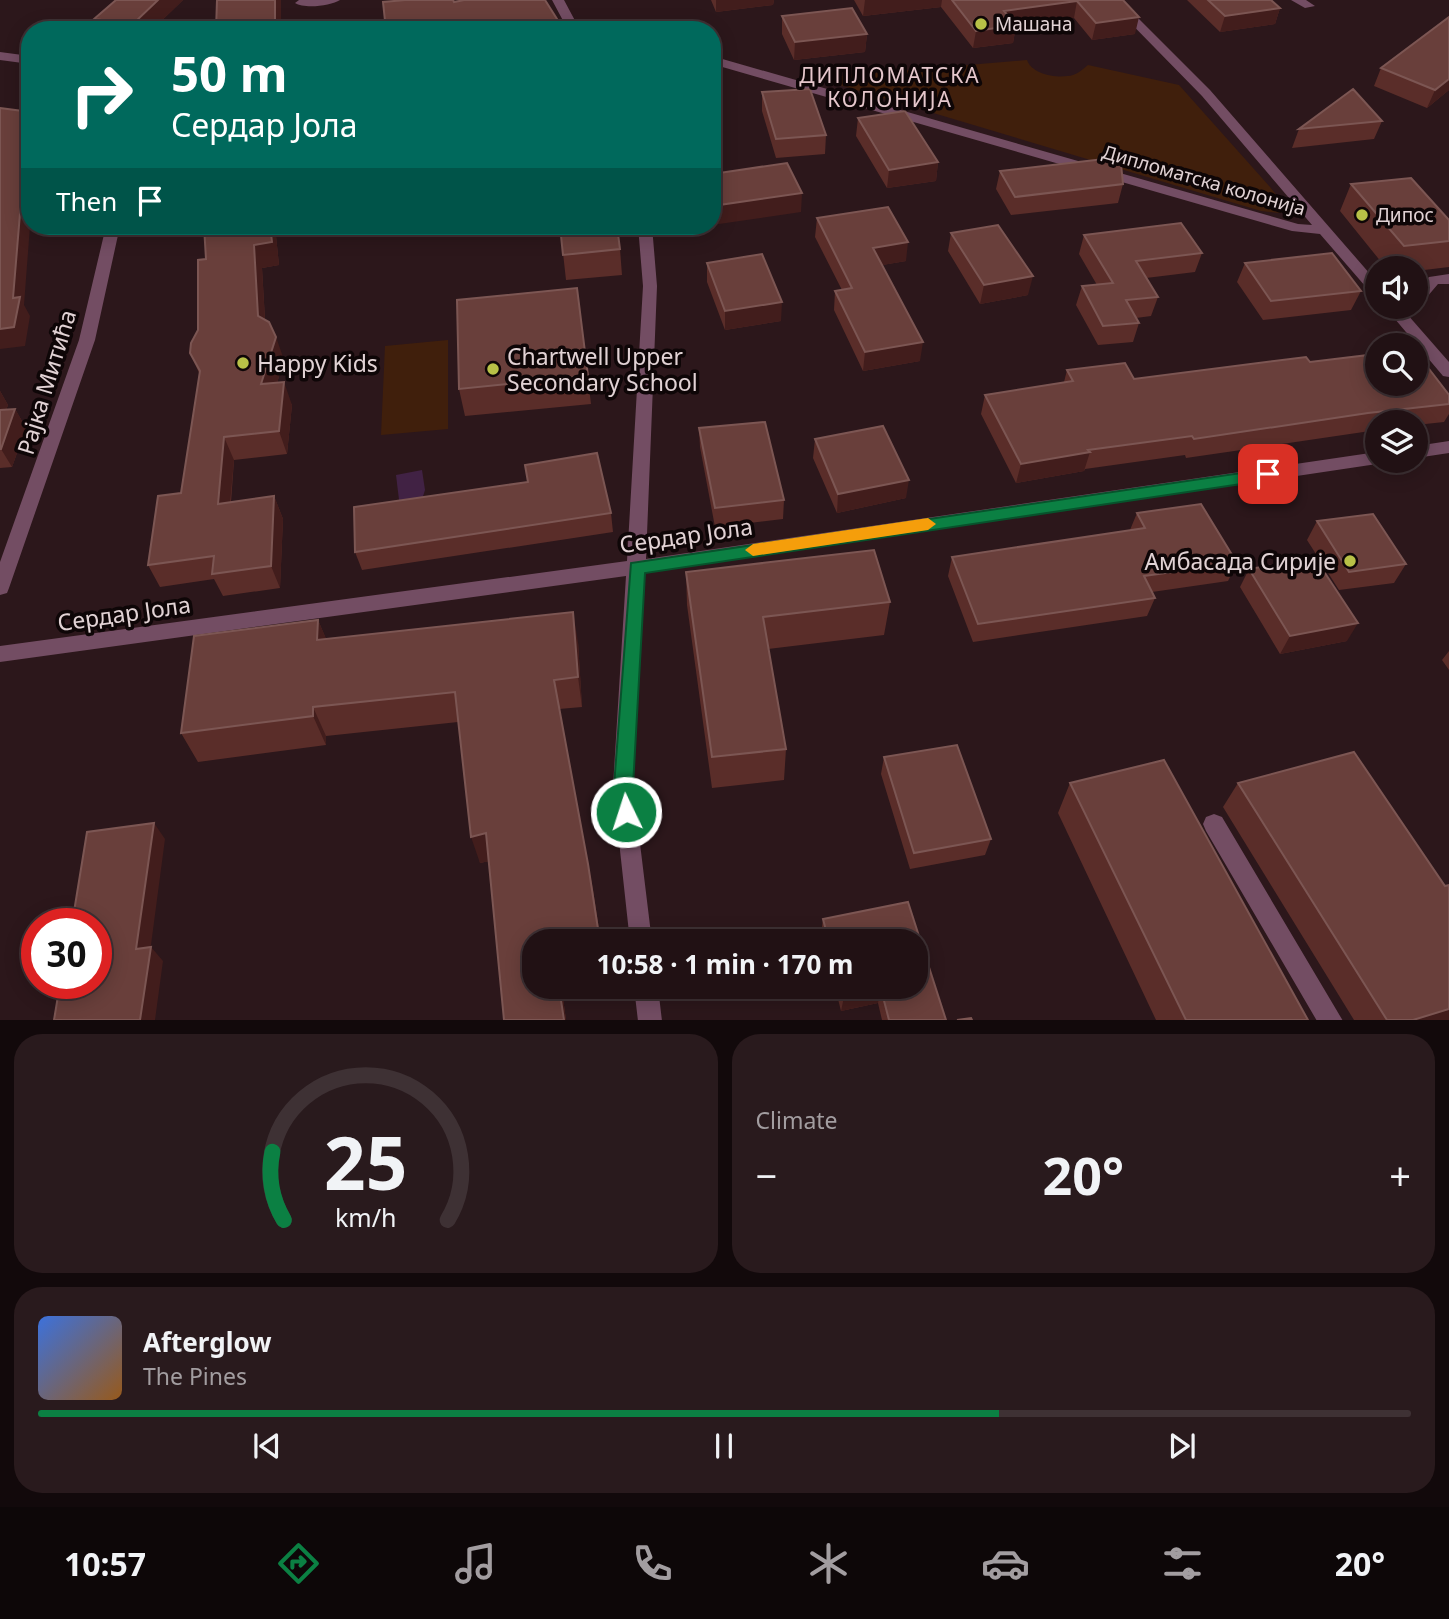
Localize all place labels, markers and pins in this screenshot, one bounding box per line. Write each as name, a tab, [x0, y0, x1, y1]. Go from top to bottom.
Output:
place label: Машана	[995, 11, 1073, 37]
marker: Машана	[973, 16, 989, 32]
place label: Дипос	[1376, 202, 1434, 228]
marker: Дипос	[1354, 207, 1370, 223]
place label: Chartwell Upper Secondary School	[507, 340, 698, 398]
place label: Happy Kids	[257, 347, 378, 379]
marker: Happy Kids	[235, 355, 251, 371]
marker: Chartwell Upper Secondary School	[485, 361, 501, 377]
pin	[1238, 444, 1298, 504]
place label: Амбасада Сирије	[1144, 545, 1336, 577]
marker: Амбасада Сирије	[1342, 553, 1358, 569]

